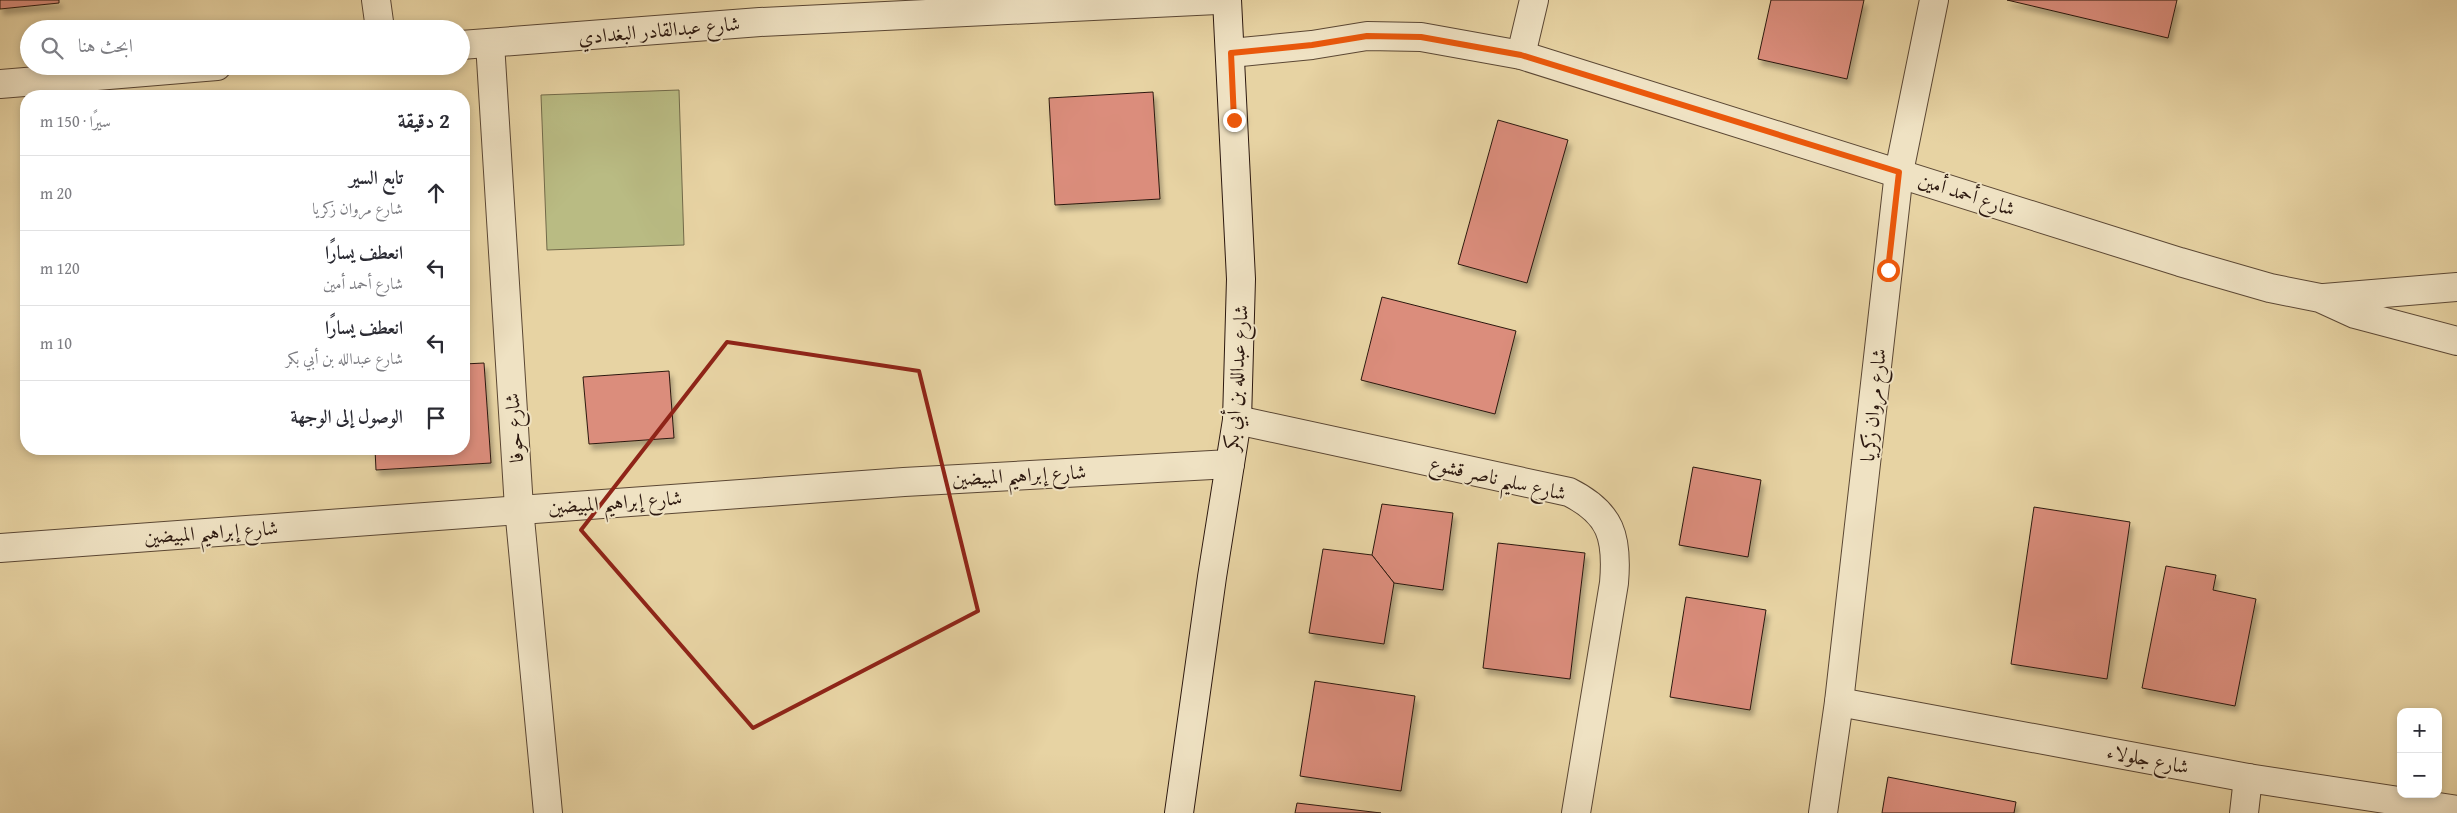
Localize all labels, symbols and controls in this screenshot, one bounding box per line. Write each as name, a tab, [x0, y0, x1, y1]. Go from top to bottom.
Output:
street label: شارع عبدالقادر البغدادي	[577, 8, 741, 55]
search box	[20, 20, 470, 75]
text: ابحث هنا	[78, 31, 133, 59]
icon: search	[38, 34, 66, 62]
text: 2 دقيقة	[398, 105, 450, 136]
text: سيرًا · 150 m	[40, 109, 111, 133]
route end	[1223, 109, 1246, 132]
text: تابع السير	[349, 163, 403, 191]
street label: شارع أحمد أمين	[1914, 164, 2019, 227]
icon: ahead	[422, 179, 450, 207]
text: 20 m	[40, 181, 72, 205]
text: شارع مروان زكريا	[312, 196, 403, 220]
text: انعطف يسارًا	[325, 238, 403, 266]
icon: left	[422, 254, 450, 282]
text: 120 m	[40, 256, 80, 280]
route start	[1877, 259, 1900, 282]
text: شارع أحمد أمين	[323, 271, 403, 295]
street label: شارع عبدالله بن أبي بكر	[1216, 304, 1259, 454]
text: انعطف يسارًا	[325, 313, 403, 341]
icon: left	[422, 329, 450, 357]
text: 10 m	[40, 331, 72, 355]
text: شارع عبدالله بن أبي بكر	[286, 346, 403, 370]
street label: شارع مروان زكريا	[1852, 347, 1897, 463]
street label: شارع حوفا	[497, 392, 534, 464]
text: الوصول إلى الوجهة	[291, 402, 403, 430]
icon: arrive	[422, 404, 450, 432]
street label: شارع سليم ناصر قشوع	[1426, 448, 1569, 513]
street label: شارع إبراهيم المبيضين	[951, 457, 1087, 498]
street label: شارع إبراهيم المبيضين	[547, 482, 683, 527]
street label: شارع إبراهيم المبيضين	[143, 512, 279, 557]
map controls	[2397, 708, 2442, 798]
button: +	[2397, 708, 2442, 753]
street label: شارع جلولاء	[2104, 736, 2192, 785]
button: −	[2397, 753, 2442, 798]

